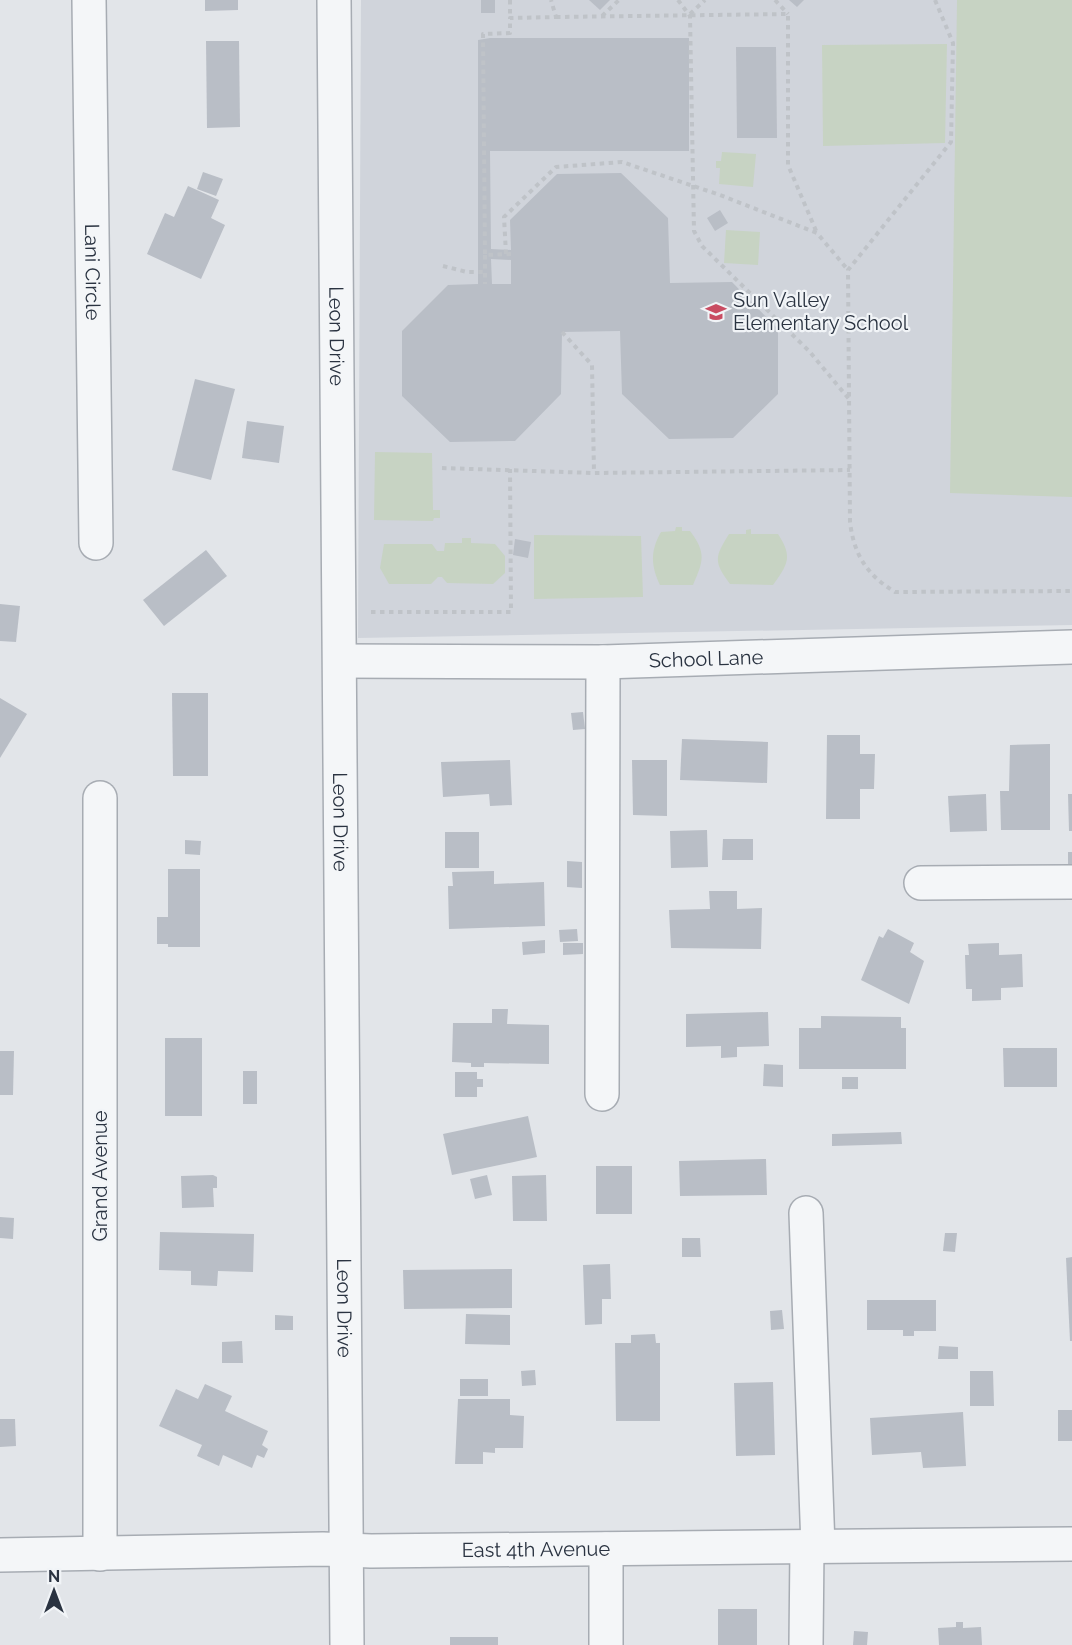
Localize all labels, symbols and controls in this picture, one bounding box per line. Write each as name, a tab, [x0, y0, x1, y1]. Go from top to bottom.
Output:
street label: Lani Circle	[80, 223, 105, 321]
street label: Leon Drive	[324, 286, 349, 386]
place label: Sun Valley Elementary School	[733, 288, 909, 335]
school or university icon: Sun Valley Elementary School	[704, 300, 728, 324]
street label: School Lane	[648, 645, 764, 673]
street label: Leon Drive	[328, 772, 353, 872]
street label: Grand Avenue	[88, 1110, 112, 1241]
street label: Leon Drive	[332, 1258, 357, 1358]
street label: East 4th Avenue	[462, 1537, 611, 1562]
north arrow	[24, 1561, 84, 1621]
text: N	[48, 1567, 60, 1586]

